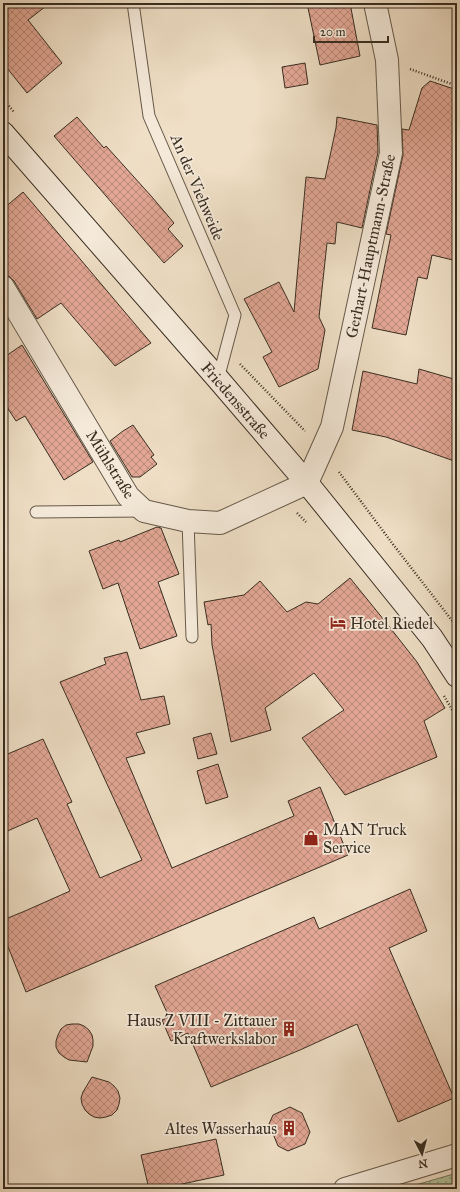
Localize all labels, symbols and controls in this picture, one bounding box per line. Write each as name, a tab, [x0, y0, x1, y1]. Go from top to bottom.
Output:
scale bar	[314, 18, 388, 44]
text: 20 m	[320, 25, 346, 39]
street label: An der Viehweide	[166, 130, 229, 244]
street label: Gerhart-Hauptmann-Straße	[342, 152, 399, 340]
street label: Friedensstraße	[197, 358, 274, 443]
street label: Mühlstraße	[82, 426, 139, 502]
hotel icon: Hotel Riedel	[329, 614, 347, 632]
place label: Hotel Riedel	[350, 614, 434, 633]
place label: MAN Truck Service	[323, 820, 407, 857]
shop icon: MAN Truck Service	[302, 829, 320, 847]
place label: Haus Z VIII - Zittauer Kraftwerkslabor	[126, 1011, 277, 1048]
building icon: Haus Z VIII - Zittauer Kraftwerkslabor	[280, 1020, 298, 1038]
place label: Altes Wasserhaus	[164, 1119, 277, 1138]
building icon: Altes Wasserhaus	[280, 1119, 298, 1137]
north arrow	[402, 1134, 442, 1174]
text: N	[417, 1156, 428, 1170]

